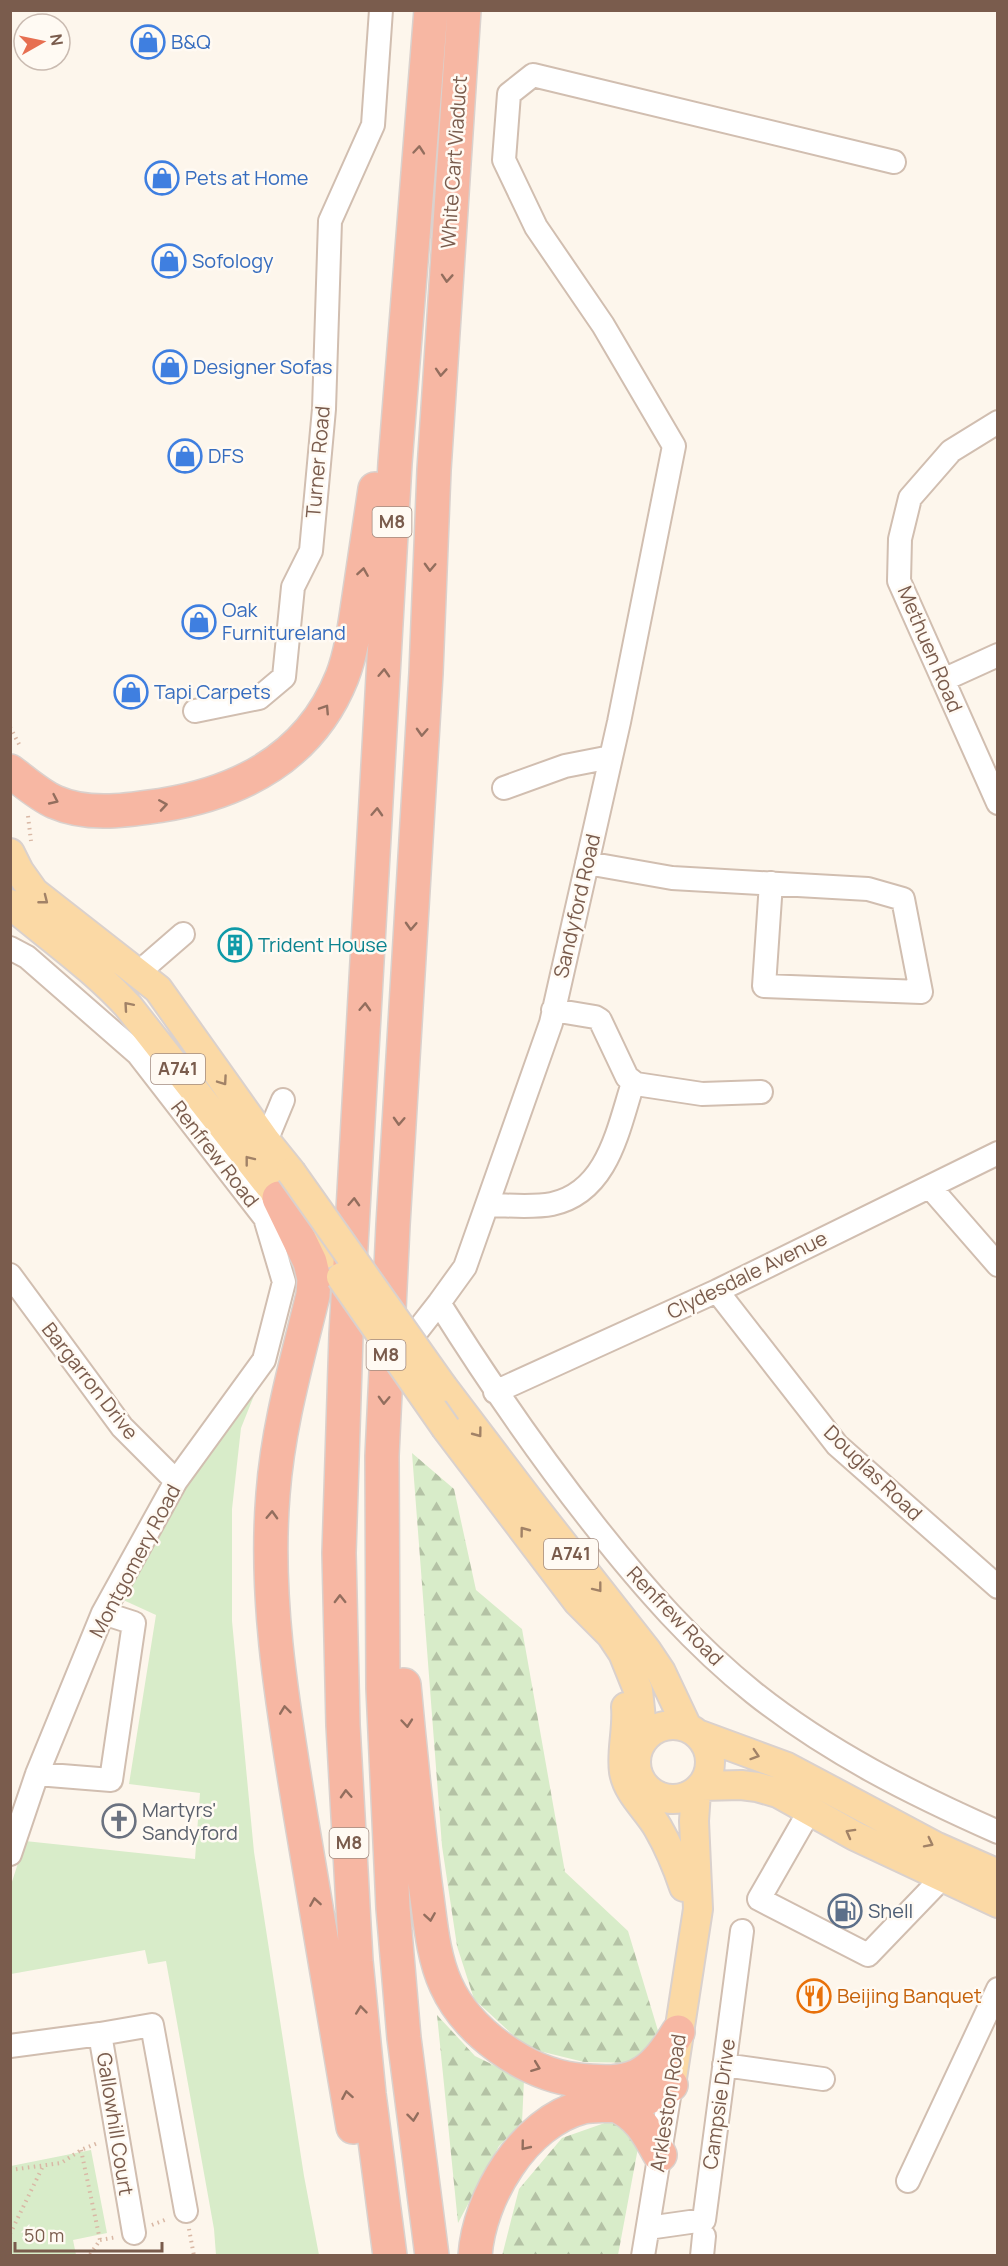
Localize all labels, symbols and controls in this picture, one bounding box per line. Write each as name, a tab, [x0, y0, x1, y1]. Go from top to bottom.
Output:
north arrow	[12, 12, 72, 72]
shop icon: B&Q	[130, 24, 166, 60]
place label: B&Q	[171, 28, 211, 55]
text: N	[45, 32, 69, 47]
street label: White Cart Viaduct	[434, 75, 473, 249]
one-way arrow	[412, 145, 425, 154]
shop icon: Pets at Home	[144, 160, 180, 196]
place label: Pets at Home	[185, 164, 308, 191]
shop icon: Sofology	[151, 243, 187, 279]
place label: Sofology	[192, 247, 274, 274]
one-way arrow	[441, 274, 454, 283]
shop icon: Designer Sofas	[152, 349, 188, 385]
place label: Designer Sofas	[193, 353, 332, 380]
one-way arrow	[434, 368, 447, 377]
street label: Turner Road	[299, 405, 336, 519]
shop icon: DFS	[167, 438, 203, 474]
place label: DFS	[208, 442, 244, 469]
road number: M8	[372, 507, 412, 537]
one-way arrow	[424, 562, 437, 571]
one-way arrow	[356, 567, 368, 577]
street label: Methuen Road	[892, 581, 969, 716]
place label: Oak Furnitureland	[222, 596, 346, 646]
shop icon: Oak Furnitureland	[181, 604, 217, 640]
one-way arrow	[378, 669, 391, 678]
shop icon: Tapi Carpets	[113, 674, 149, 710]
place label: Tapi Carpets	[154, 678, 271, 705]
one-way arrow	[318, 705, 329, 716]
one-way arrow	[416, 727, 429, 736]
one-way arrow	[48, 793, 59, 805]
one-way arrow	[158, 799, 167, 811]
one-way arrow	[370, 808, 383, 817]
street label: Sandyford Road	[547, 831, 606, 981]
one-way arrow	[37, 892, 48, 903]
one-way arrow	[404, 922, 417, 931]
building icon: Trident House	[217, 927, 253, 963]
place label: Trident House	[258, 931, 388, 958]
one-way arrow	[124, 1002, 135, 1013]
one-way arrow	[359, 1002, 372, 1011]
road number: A741	[151, 1054, 205, 1084]
one-way arrow	[216, 1075, 227, 1086]
street label: Renfrew Road	[165, 1095, 265, 1212]
one-way arrow	[393, 1116, 406, 1125]
one-way arrow	[245, 1155, 256, 1166]
one-way arrow	[347, 1197, 360, 1206]
street label: Clydesdale Avenue	[662, 1224, 831, 1325]
street label: Bargarron Drive	[36, 1316, 145, 1445]
road number: M8	[366, 1340, 406, 1370]
one-way arrow	[377, 1395, 390, 1404]
street label: Douglas Road	[818, 1419, 928, 1526]
one-way arrow	[471, 1427, 482, 1438]
street label: Montgomery Road	[83, 1479, 186, 1642]
one-way arrow	[266, 1511, 279, 1520]
one-way arrow	[520, 1526, 531, 1537]
road number: A741	[544, 1539, 598, 1569]
street label: Renfrew Road	[621, 1560, 730, 1671]
one-way arrow	[590, 1581, 601, 1592]
one-way arrow	[334, 1595, 346, 1604]
one-way arrow	[279, 1705, 291, 1714]
one-way arrow	[400, 1719, 413, 1728]
one-way arrow	[749, 1747, 760, 1760]
one-way arrow	[340, 1790, 353, 1799]
place label: Martyrs' Sandyford	[142, 1796, 238, 1846]
church icon: Martyrs' Sandyford	[101, 1803, 137, 1839]
road number: M8	[330, 1828, 368, 1858]
one-way arrow	[846, 1829, 856, 1840]
one-way arrow	[922, 1836, 933, 1847]
fuel station icon: Shell	[827, 1893, 863, 1929]
place label: Shell	[868, 1897, 913, 1924]
one-way arrow	[309, 1898, 322, 1908]
one-way arrow	[423, 1911, 436, 1921]
restaurant icon: Beijing Banquet	[796, 1978, 832, 2014]
place label: Beijing Banquet	[837, 1982, 982, 2009]
one-way arrow	[355, 2005, 368, 2014]
street label: Arkleston Road	[643, 2032, 692, 2174]
street label: Campsie Drive	[696, 2037, 741, 2171]
street label: Gallowhill Court	[91, 2050, 140, 2197]
one-way arrow	[530, 2060, 541, 2073]
one-way arrow	[341, 2090, 354, 2100]
one-way arrow	[407, 2112, 419, 2121]
one-way arrow	[521, 2139, 532, 2150]
scale bar	[15, 2215, 162, 2253]
text: 50 m	[24, 2223, 64, 2247]

